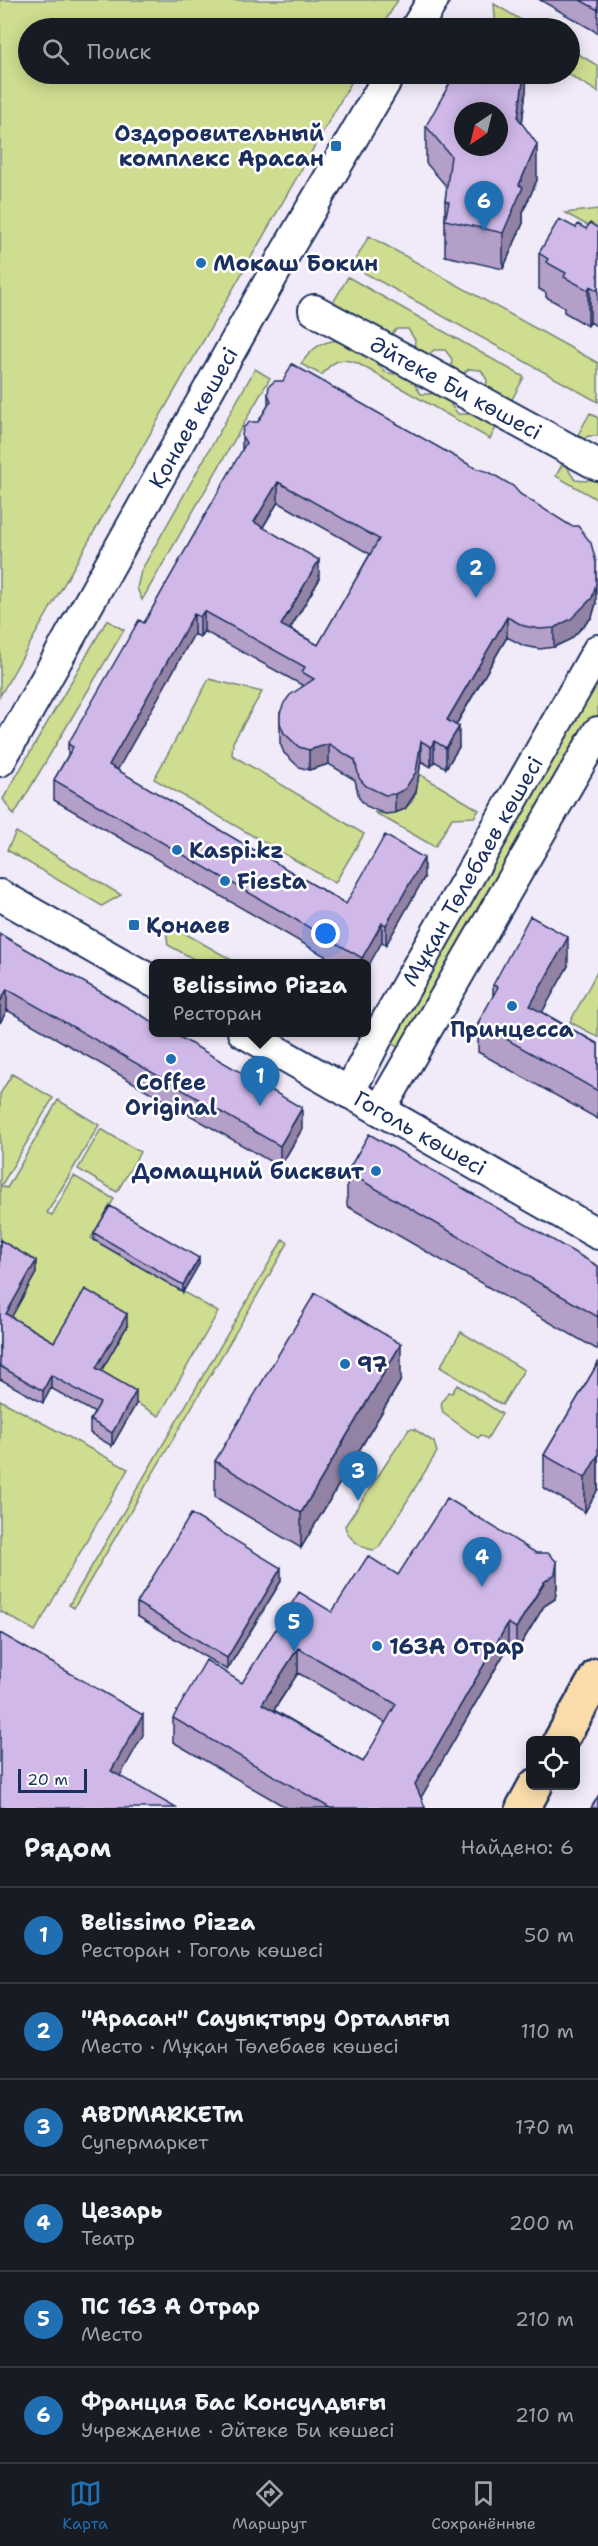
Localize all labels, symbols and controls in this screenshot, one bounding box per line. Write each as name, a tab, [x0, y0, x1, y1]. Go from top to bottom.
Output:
search box	[18, 18, 580, 84]
icon: search	[39, 35, 72, 68]
text: Поиск	[87, 37, 151, 66]
north arrow	[454, 102, 508, 156]
place label: Оздоровительный комплекс Арасан	[114, 119, 324, 173]
marker: Оздоровительный комплекс Арасан	[329, 139, 343, 153]
pin: 6	[464, 182, 504, 231]
place label: Мокаш Бокин	[213, 249, 378, 278]
marker: Мокаш Бокин	[194, 256, 208, 270]
street label: Әйтеке Би көшесі	[365, 329, 547, 446]
street label: Қонаев көшесі	[142, 341, 244, 494]
pin: 2	[456, 548, 496, 598]
street label: Мұқан Төлебаев көшесі	[395, 751, 549, 991]
place label: Kaspi.kz	[189, 836, 284, 865]
marker: Kaspi.kz	[170, 843, 184, 857]
place label: Fiesta	[237, 867, 307, 896]
marker: Fiesta	[218, 874, 232, 888]
place label: Қонаев	[146, 911, 230, 940]
marker: Қонаев	[127, 918, 141, 932]
your location	[311, 919, 340, 948]
popup	[149, 959, 371, 1037]
text: Belissimo Pizza	[173, 971, 347, 1000]
marker: Принцесса	[505, 999, 519, 1013]
text: Ресторан	[173, 1000, 262, 1026]
place label: Принцесса	[450, 1015, 574, 1044]
marker: Coffee Original	[164, 1052, 178, 1066]
pin: 1	[240, 1056, 280, 1106]
place label: Coffee Original	[125, 1068, 218, 1122]
street label: Гоголь көшесі	[349, 1084, 492, 1182]
place label: Домащний бисквит	[132, 1157, 365, 1186]
marker: Домащний бисквит	[369, 1164, 383, 1178]
place label: 97	[357, 1350, 387, 1379]
marker: 97	[338, 1357, 352, 1371]
pin: 3	[338, 1452, 378, 1501]
pin: 4	[462, 1538, 502, 1587]
pin: 5	[274, 1602, 314, 1652]
place label: 163А Отрар	[389, 1632, 524, 1661]
marker: 163А Отрар	[370, 1639, 384, 1653]
map controls	[526, 1736, 580, 1790]
button: locate	[526, 1736, 580, 1790]
scale bar	[18, 1766, 87, 1794]
text: 20 m	[27, 1769, 68, 1790]
text: Рядом	[24, 1830, 111, 1865]
text: Найдено: 6	[461, 1834, 574, 1860]
text: Belissimo Pizza	[81, 1908, 255, 1937]
text: 1	[39, 1922, 48, 1948]
text: 50 m	[524, 1922, 574, 1948]
text: Ресторан · Гоголь көшесі	[81, 1937, 323, 1963]
text: "Арасан" Сауықтыру Орталығы	[81, 2004, 450, 2033]
text: 2	[37, 2018, 51, 2044]
text: 110 m	[520, 2018, 574, 2044]
text: Место · Мұқан Төлебаев көшесі	[81, 2033, 399, 2059]
text: ABDMARKETm	[81, 2100, 244, 2129]
text: 3	[37, 2114, 51, 2140]
text: 170 m	[515, 2114, 574, 2140]
text: Супермаркет	[81, 2129, 208, 2155]
text: Цезарь	[81, 2196, 162, 2225]
text: 4	[37, 2210, 51, 2236]
text: 200 m	[509, 2210, 574, 2236]
text: Театр	[81, 2225, 135, 2251]
text: ПС 163 А Отрар	[81, 2292, 260, 2321]
text: 5	[37, 2306, 50, 2332]
text: 210 m	[515, 2306, 574, 2332]
text: Место	[81, 2321, 143, 2347]
text: Франция Бас Консулдығы	[81, 2388, 386, 2417]
text: 6	[37, 2402, 51, 2428]
text: 210 m	[515, 2402, 574, 2428]
text: Учреждение · Әйтеке Би көшесі	[81, 2417, 395, 2443]
tab: Карта	[62, 2477, 108, 2534]
tab: Маршрут	[232, 2477, 307, 2534]
tab: Сохранённые	[431, 2477, 536, 2534]

